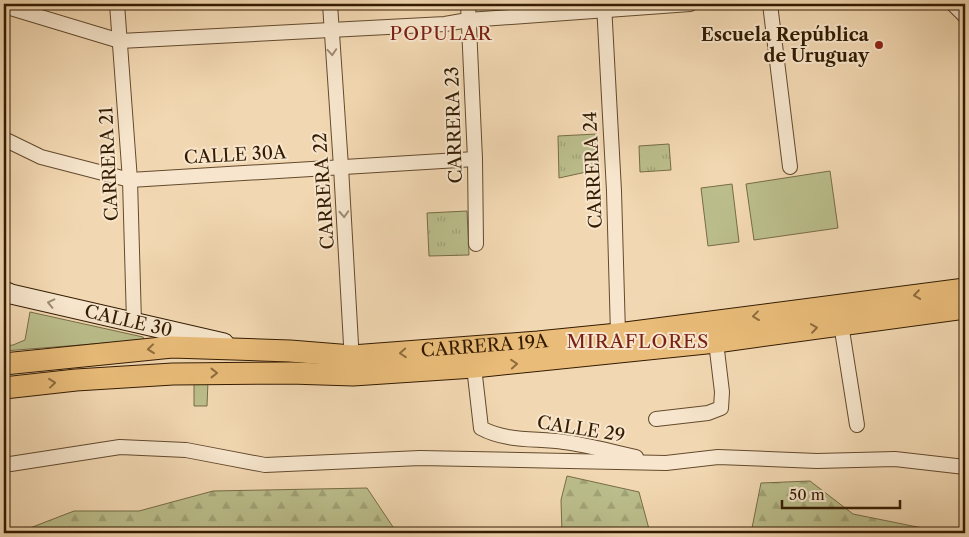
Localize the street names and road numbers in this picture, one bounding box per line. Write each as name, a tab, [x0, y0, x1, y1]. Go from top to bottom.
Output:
street label: CARRERA 23	[441, 66, 467, 184]
street label: CARRERA 21	[95, 106, 123, 222]
street label: CARRERA 24	[579, 111, 607, 229]
street label: CARRERA 22	[309, 132, 339, 250]
street label: CALLE 30A	[183, 141, 287, 169]
street label: CALLE 30	[82, 300, 174, 342]
street label: CARRERA 19A	[420, 330, 550, 362]
street label: CALLE 29	[535, 411, 627, 447]

